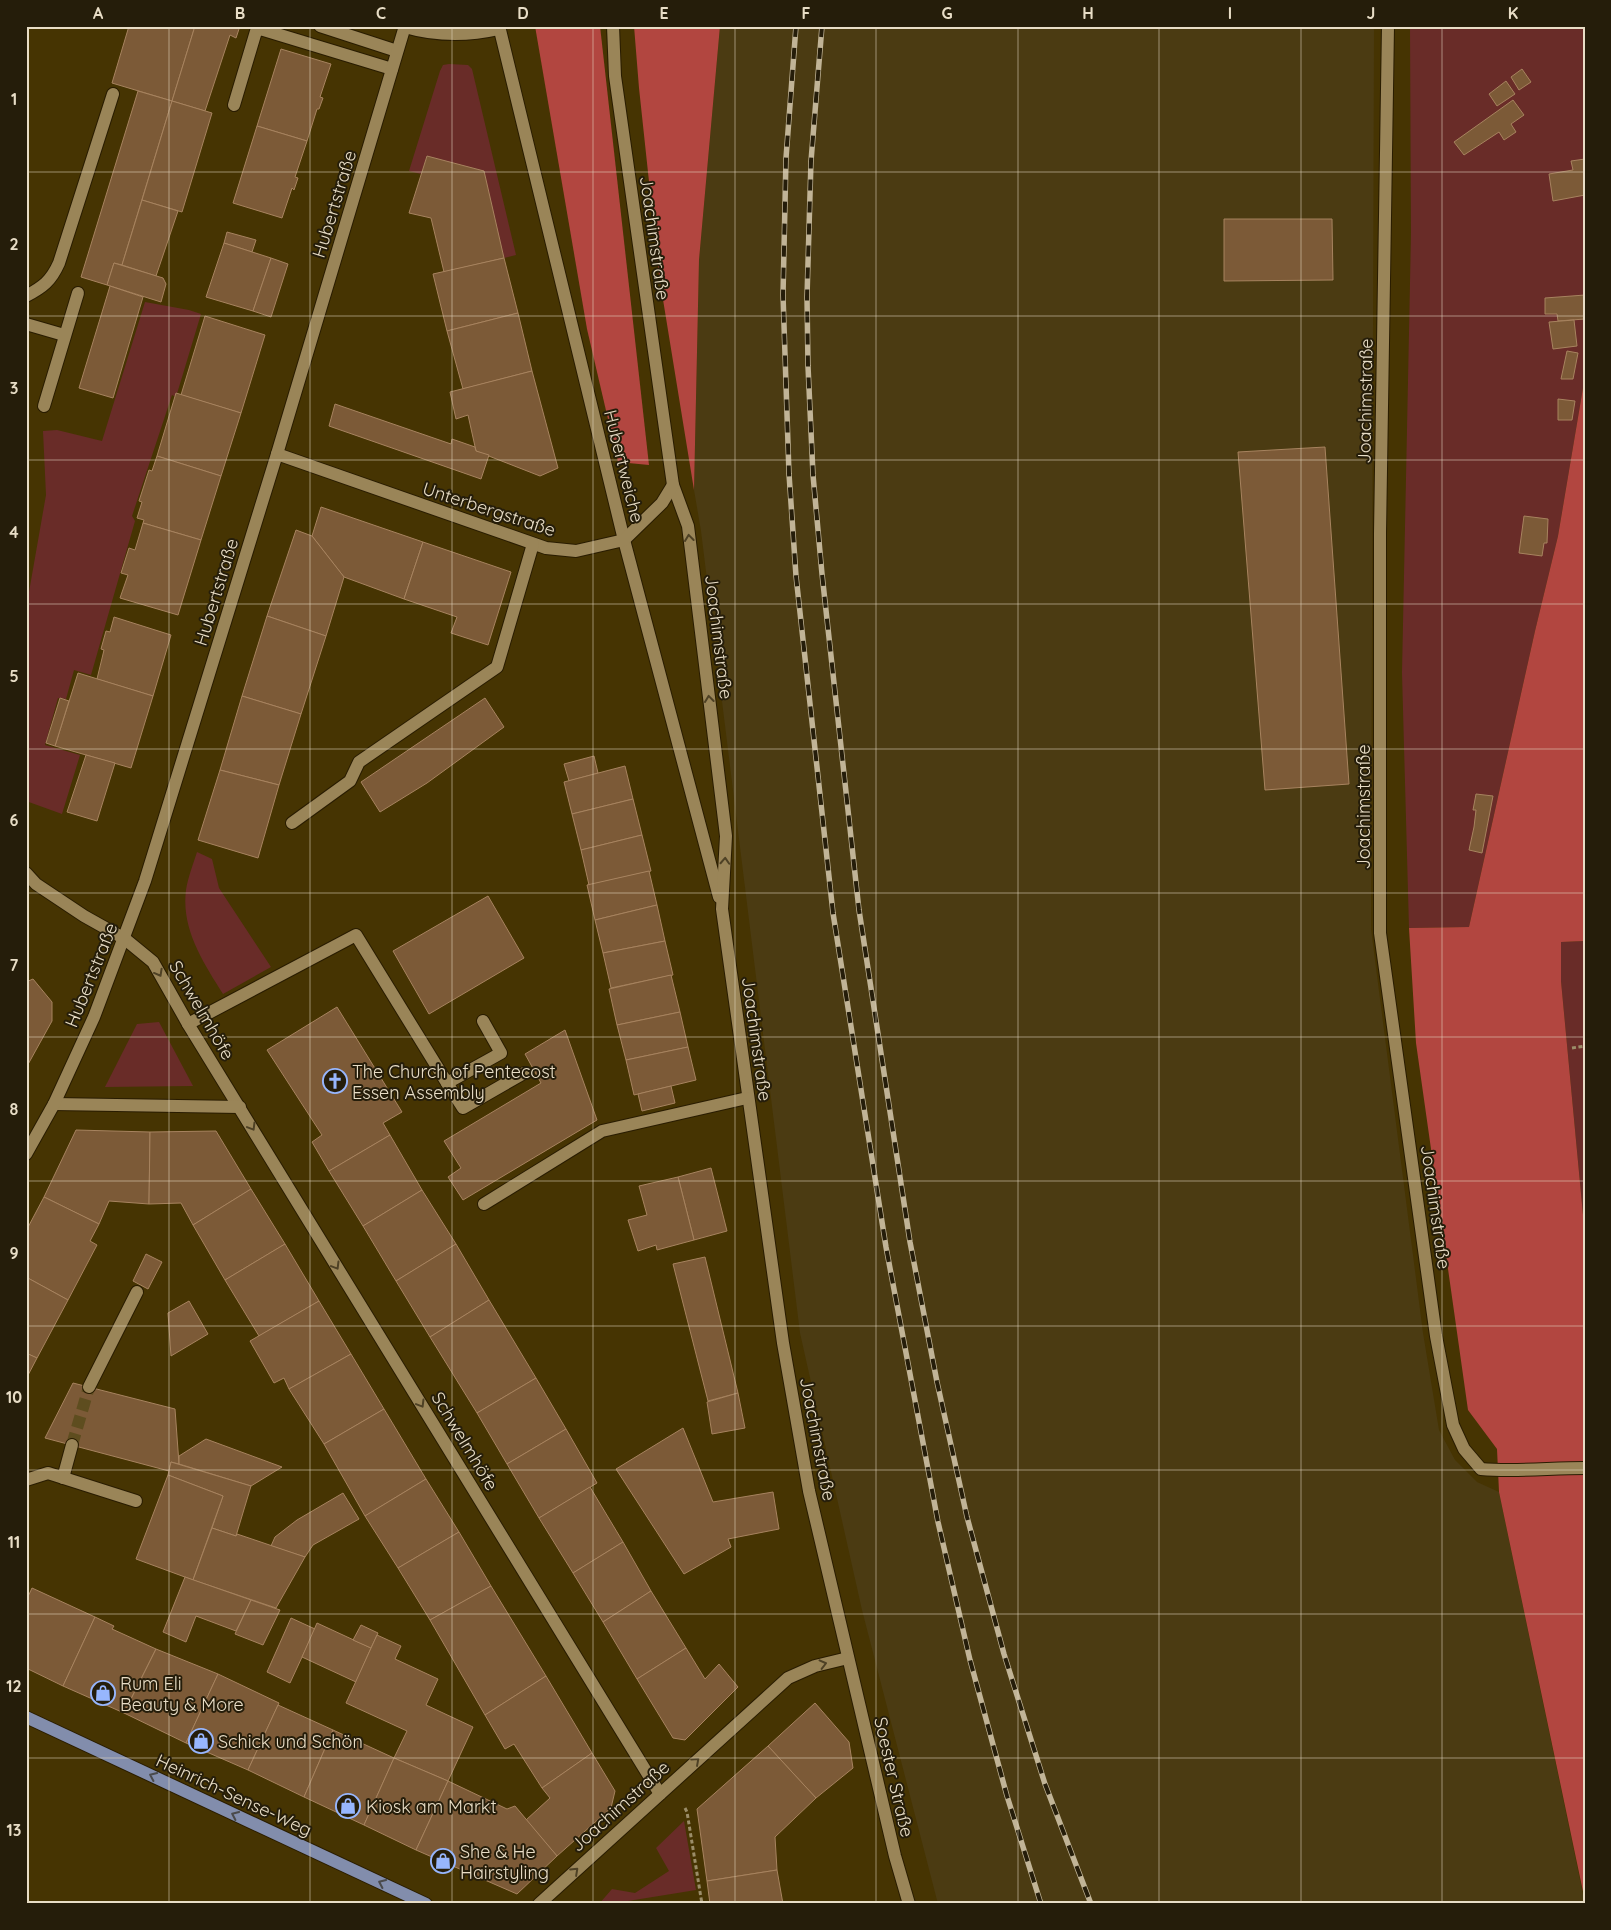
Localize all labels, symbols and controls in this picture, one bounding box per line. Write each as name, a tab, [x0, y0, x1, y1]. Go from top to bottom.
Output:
text: A	[93, 3, 104, 23]
text: B	[235, 3, 245, 23]
text: C	[376, 3, 386, 23]
text: D	[517, 3, 529, 23]
text: E	[659, 3, 669, 23]
text: F	[802, 3, 811, 23]
text: G	[941, 3, 953, 23]
text: H	[1082, 3, 1094, 23]
text: I	[1228, 3, 1232, 23]
text: J	[1367, 3, 1375, 23]
text: K	[1508, 3, 1518, 23]
text: 1	[11, 89, 17, 109]
street label: Hubertstraße	[307, 148, 361, 260]
street label: Joachimstraße	[635, 174, 675, 302]
text: 2	[9, 234, 19, 254]
street label: Joachimstraße	[1352, 338, 1378, 464]
text: 3	[10, 378, 18, 398]
street label: Hubertweiche	[599, 407, 649, 525]
street label: Unterbergstraße	[420, 477, 558, 541]
text: 4	[9, 522, 19, 542]
one-way arrow	[684, 534, 695, 542]
street label: Hubertstraße	[189, 536, 243, 648]
street label: Joachimstraße	[700, 573, 738, 701]
text: 5	[9, 666, 19, 686]
one-way arrow	[704, 695, 715, 703]
street label: Joachimstraße	[1352, 744, 1375, 870]
text: 6	[10, 810, 19, 830]
one-way arrow	[719, 856, 730, 864]
street label: Hubertstraße	[60, 919, 122, 1031]
text: 7	[10, 955, 19, 975]
street label: Schwelmhöfe	[164, 956, 240, 1064]
one-way arrow	[153, 967, 163, 976]
street label: Joachimstraße	[737, 975, 777, 1103]
place label: The Church of Pentecost Essen Assembly	[352, 1060, 556, 1104]
church icon: The Church of Pentecost Essen Assembly	[322, 1068, 348, 1094]
text: 8	[10, 1099, 19, 1119]
one-way arrow	[245, 1121, 255, 1130]
street label: Joachimstraße	[1416, 1143, 1456, 1271]
text: 9	[9, 1243, 19, 1263]
one-way arrow	[330, 1260, 340, 1269]
street label: Joachimstraße	[795, 1375, 841, 1503]
text: 10	[6, 1387, 22, 1407]
street label: Schwelmhöfe	[427, 1388, 503, 1494]
one-way arrow	[415, 1399, 425, 1408]
text: 11	[8, 1532, 20, 1552]
one-way arrow	[819, 1659, 828, 1670]
place label: Rum Eli Beauty & More	[120, 1672, 244, 1716]
text: 12	[6, 1676, 22, 1696]
shop icon: Rum Eli Beauty & More	[90, 1680, 116, 1706]
street label: Soester Straße	[869, 1715, 919, 1839]
shop icon: Schick und Schön	[188, 1728, 214, 1754]
place label: Schick und Schön	[218, 1730, 363, 1753]
street label: Heinrich-Sense-Weg	[152, 1749, 316, 1841]
street label: Joachimstraße	[566, 1756, 674, 1856]
one-way arrow	[690, 1758, 699, 1767]
one-way arrow	[149, 1772, 158, 1783]
shop icon: Kiosk am Markt	[335, 1793, 361, 1819]
place label: Kiosk am Markt	[366, 1795, 497, 1818]
one-way arrow	[231, 1810, 240, 1821]
text: 13	[7, 1820, 21, 1840]
place label: She & He Hairstyling	[460, 1840, 549, 1884]
shop icon: She & He Hairstyling	[430, 1848, 456, 1874]
one-way arrow	[570, 1868, 579, 1877]
one-way arrow	[378, 1879, 387, 1890]

